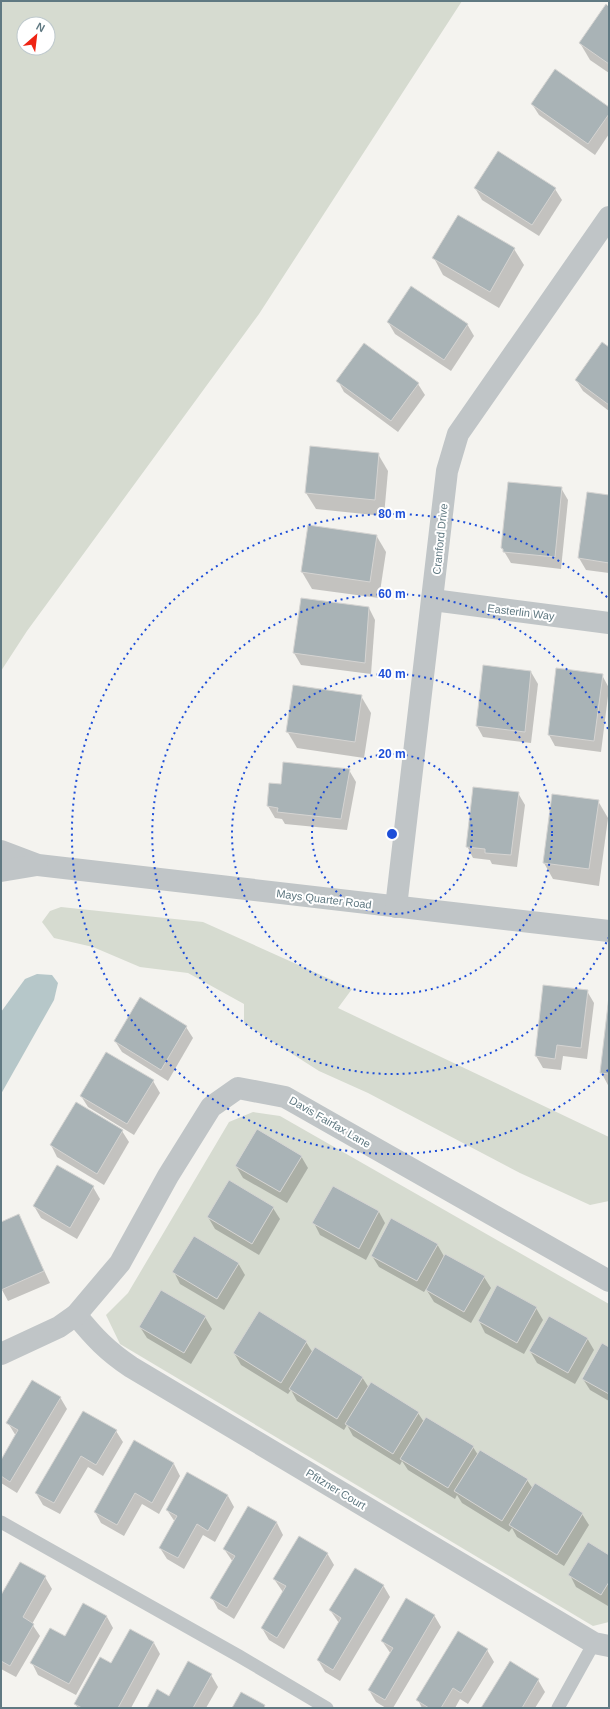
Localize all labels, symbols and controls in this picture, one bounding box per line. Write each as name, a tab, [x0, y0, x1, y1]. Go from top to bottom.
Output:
north arrow	[16, 16, 56, 56]
text: N	[34, 20, 47, 34]
street label: Cranford Drive	[430, 503, 450, 575]
text: 80 m	[378, 507, 406, 521]
text: 60 m	[378, 587, 406, 601]
street label: Easterlin Way	[487, 602, 556, 622]
text: 40 m	[378, 667, 406, 681]
text: 20 m	[378, 747, 406, 761]
centre of rings	[385, 827, 399, 841]
street label: Mays Quarter Road	[276, 887, 372, 911]
street label: Davis Fairfax Lane	[287, 1094, 373, 1150]
street label: Pfitzner Court	[304, 1467, 368, 1511]

